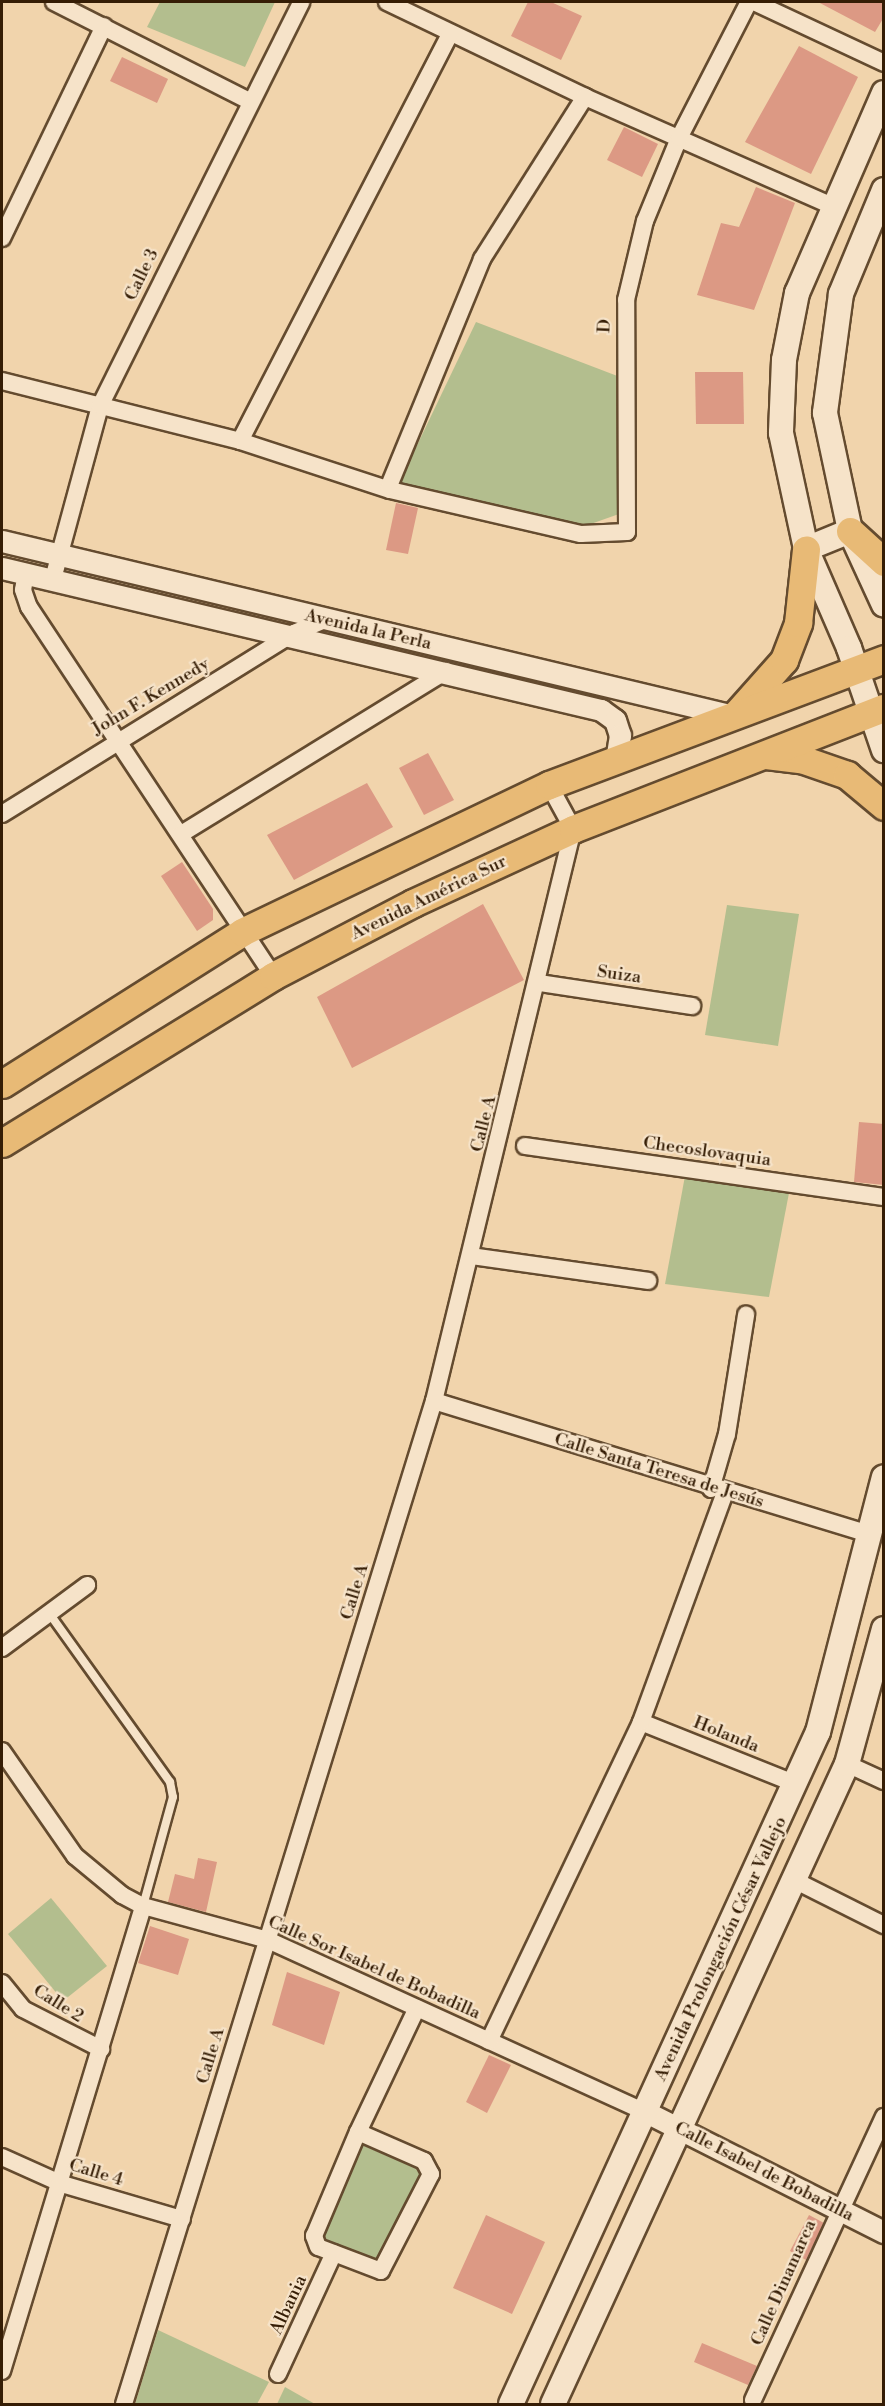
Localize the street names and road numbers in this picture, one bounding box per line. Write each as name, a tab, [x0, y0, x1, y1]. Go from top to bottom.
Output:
street label: Calle 3	[120, 246, 164, 304]
street label: D	[594, 318, 616, 334]
street label: Avenida la Perla	[303, 605, 433, 655]
street label: John F. Kennedy	[88, 653, 214, 741]
street label: Avenida América Sur	[348, 851, 510, 945]
street label: Suiza	[596, 961, 642, 989]
street label: Calle A	[467, 1094, 501, 1154]
street label: Checoslovaquia	[642, 1132, 772, 1172]
street label: Calle Santa Teresa de Jesús	[552, 1429, 766, 1513]
street label: Calle A	[336, 1561, 374, 1623]
street label: Holanda	[690, 1712, 762, 1758]
street label: Avenida Prolongación César Vallejo	[650, 1813, 792, 2085]
street label: Calle Sor Isabel de Bobadilla	[264, 1911, 484, 2025]
street label: Calle 2	[29, 1980, 87, 2028]
street label: Calle A	[192, 2025, 230, 2087]
street label: Calle Isabel de Bobadilla	[671, 2117, 857, 2227]
street label: Calle 4	[66, 2155, 126, 2191]
street label: Calle Dinamarca	[747, 2217, 821, 2349]
street label: Albania	[266, 2272, 312, 2338]

